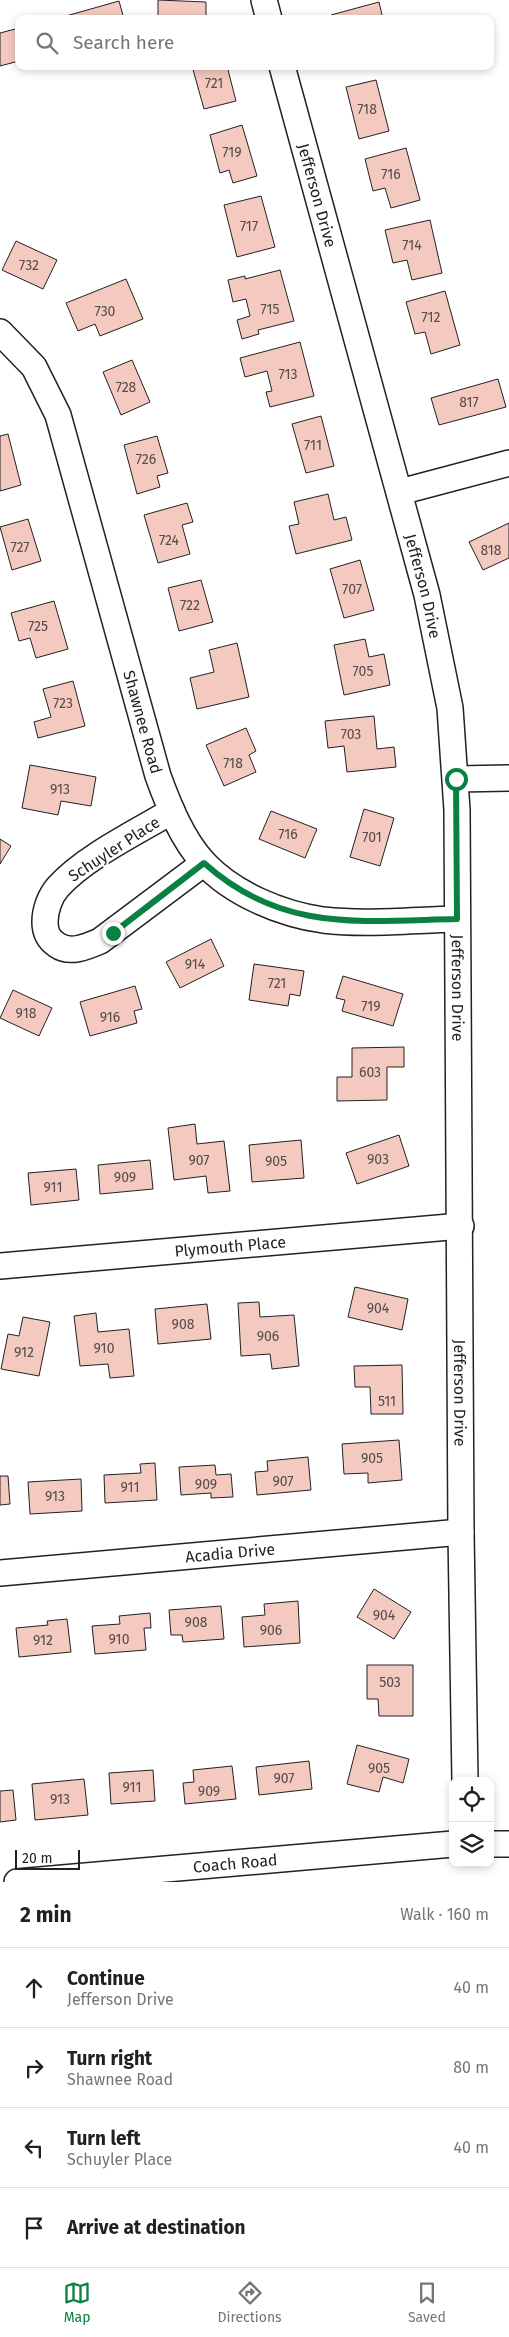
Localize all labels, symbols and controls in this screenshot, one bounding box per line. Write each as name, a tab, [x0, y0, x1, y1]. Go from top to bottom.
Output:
search box	[15, 15, 494, 70]
icon: search	[33, 29, 61, 57]
text: Search here	[73, 31, 174, 54]
house number: 721	[205, 75, 223, 92]
house number: 718	[357, 101, 377, 118]
street label: Jefferson Drive	[294, 141, 341, 249]
house number: 719	[222, 144, 242, 161]
house number: 716	[381, 166, 401, 183]
house number: 717	[240, 218, 258, 235]
house number: 714	[402, 237, 422, 254]
house number: 732	[19, 257, 39, 274]
house number: 715	[260, 301, 280, 318]
house number: 730	[95, 303, 116, 320]
house number: 712	[422, 309, 441, 326]
house number: 713	[278, 366, 298, 383]
house number: 728	[116, 379, 137, 396]
house number: 817	[459, 394, 479, 411]
house number: 711	[304, 437, 322, 454]
house number: 726	[136, 451, 156, 468]
house number: 724	[159, 532, 180, 549]
street label: Jefferson Drive	[401, 532, 445, 640]
house number: 727	[10, 539, 30, 556]
house number: 818	[480, 542, 502, 559]
house number: 707	[342, 581, 362, 598]
house number: 722	[180, 597, 200, 614]
house number: 725	[28, 618, 48, 635]
house number: 705	[353, 663, 373, 680]
street label: Shawnee Road	[120, 668, 166, 776]
house number: 723	[53, 695, 73, 712]
house number: 703	[341, 726, 361, 743]
house number: 718	[223, 755, 243, 772]
route start	[445, 768, 468, 791]
house number: 913	[50, 781, 70, 798]
street label: Schuyler Place	[65, 812, 163, 886]
house number: 716	[278, 826, 298, 843]
house number: 701	[362, 829, 382, 846]
route end	[102, 922, 125, 945]
street label: Jefferson Drive	[448, 934, 468, 1041]
house number: 914	[185, 956, 206, 973]
house number: 721	[268, 975, 286, 992]
house number: 719	[361, 998, 381, 1015]
house number: 918	[16, 1005, 37, 1022]
house number: 916	[100, 1009, 120, 1026]
house number: 603	[359, 1064, 381, 1081]
house number: 903	[367, 1151, 389, 1168]
house number: 907	[188, 1152, 210, 1169]
house number: 905	[265, 1153, 287, 1170]
house number: 909	[114, 1169, 136, 1186]
house number: 911	[44, 1179, 63, 1196]
street label: Plymouth Place	[174, 1232, 287, 1260]
house number: 904	[367, 1300, 390, 1317]
house number: 908	[172, 1316, 195, 1333]
house number: 906	[257, 1328, 279, 1345]
street label: Jefferson Drive	[450, 1339, 470, 1446]
house number: 910	[94, 1340, 115, 1357]
house number: 912	[14, 1344, 34, 1361]
house number: 511	[378, 1393, 396, 1410]
house number: 905	[361, 1450, 383, 1467]
house number: 907	[272, 1473, 294, 1490]
house number: 909	[195, 1476, 217, 1493]
house number: 911	[121, 1479, 140, 1496]
house number: 913	[45, 1488, 65, 1505]
street label: Acadia Drive	[184, 1539, 276, 1566]
house number: 904	[373, 1607, 396, 1624]
house number: 908	[185, 1614, 208, 1631]
house number: 906	[260, 1622, 282, 1639]
house number: 910	[109, 1631, 130, 1648]
house number: 912	[33, 1632, 53, 1649]
house number: 503	[379, 1674, 401, 1691]
house number: 905	[368, 1760, 390, 1777]
house number: 907	[273, 1770, 295, 1787]
map controls	[449, 1777, 494, 1867]
button: locate	[449, 1777, 494, 1822]
house number: 911	[123, 1779, 142, 1796]
house number: 909	[198, 1783, 220, 1800]
house number: 913	[50, 1791, 70, 1808]
button: layers	[449, 1822, 494, 1867]
scale bar	[15, 1847, 80, 1870]
text: 20 m	[22, 1850, 52, 1867]
street label: Coach Road	[192, 1850, 278, 1876]
text: 2 min	[20, 1902, 72, 1928]
text: Walk · 160 m	[400, 1905, 489, 1924]
text: Continue	[67, 1967, 145, 1990]
icon: ahead	[20, 1974, 48, 2002]
text: 40 m	[454, 1978, 489, 1997]
text: Jefferson Drive	[67, 1990, 174, 2009]
text: Turn right	[67, 2047, 152, 2070]
icon: right	[20, 2054, 48, 2082]
text: 80 m	[453, 2058, 489, 2077]
text: Shawnee Road	[67, 2070, 173, 2089]
text: Turn left	[67, 2127, 141, 2150]
icon: left	[20, 2134, 48, 2162]
text: 40 m	[454, 2138, 489, 2157]
text: Schuyler Place	[67, 2150, 172, 2169]
icon: arrive	[20, 2214, 48, 2242]
text: Arrive at destination	[67, 2216, 246, 2239]
tab: Map	[63, 2279, 91, 2326]
tab: Directions	[217, 2279, 282, 2326]
tab: Saved	[408, 2279, 446, 2326]

